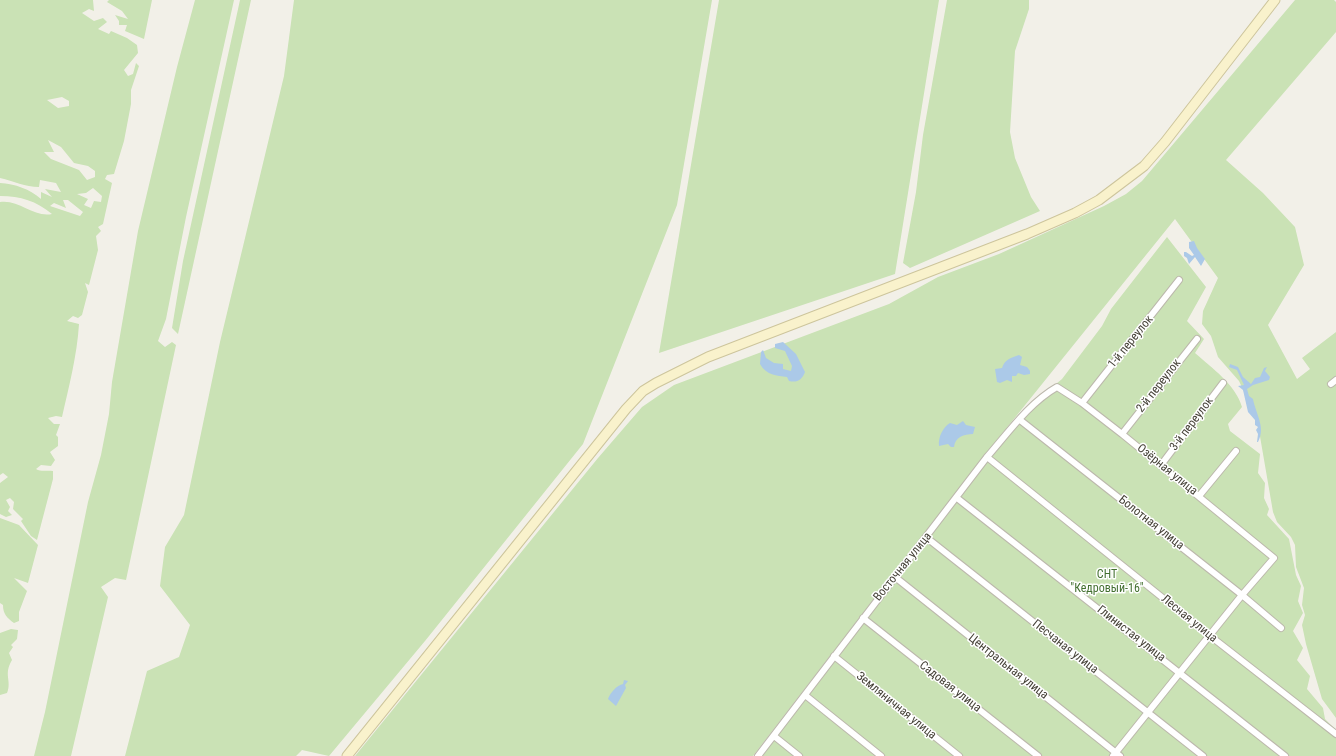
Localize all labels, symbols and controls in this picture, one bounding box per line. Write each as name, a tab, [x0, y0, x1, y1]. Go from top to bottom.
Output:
street label: 1-й переулок	[1105, 313, 1157, 371]
street label: 2-й переулок	[1134, 356, 1184, 416]
street label: 3-й переулок	[1167, 394, 1217, 454]
street label: Озёрная улица	[1134, 441, 1200, 499]
street label: Болотная улица	[1115, 493, 1187, 553]
street label: Восточная улица	[871, 530, 935, 604]
park label: СНТ "Кедровый-16"	[1070, 568, 1144, 596]
street label: Лесная улица	[1158, 592, 1220, 646]
street label: Глинистая улица	[1094, 603, 1168, 665]
street label: Песчаная улица	[1029, 617, 1101, 677]
street label: Центральная улица	[965, 631, 1051, 703]
street label: Садовая улица	[916, 658, 984, 716]
street label: Земляничная улица	[853, 669, 939, 743]

